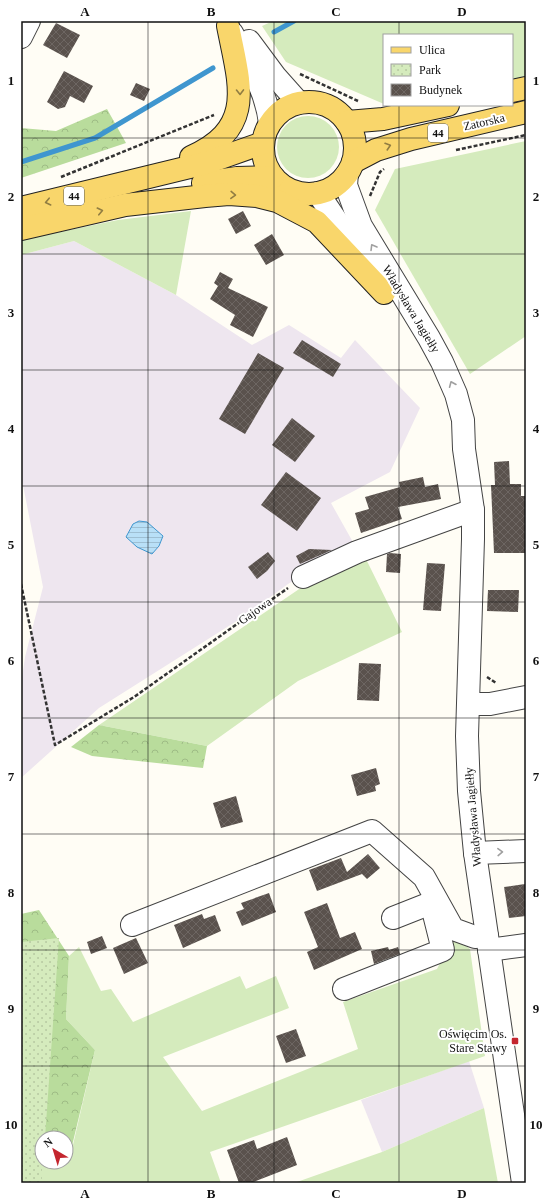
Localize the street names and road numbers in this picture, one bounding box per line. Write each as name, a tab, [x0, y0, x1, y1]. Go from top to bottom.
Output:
street label: Zatorska	[462, 110, 507, 134]
road number: 44	[428, 124, 448, 142]
road number: 44	[64, 187, 84, 205]
street label: Władysława Jagiełły	[379, 263, 443, 355]
street label: Gajowa	[236, 594, 275, 627]
street label: Władysława Jagiełły	[462, 767, 484, 867]

